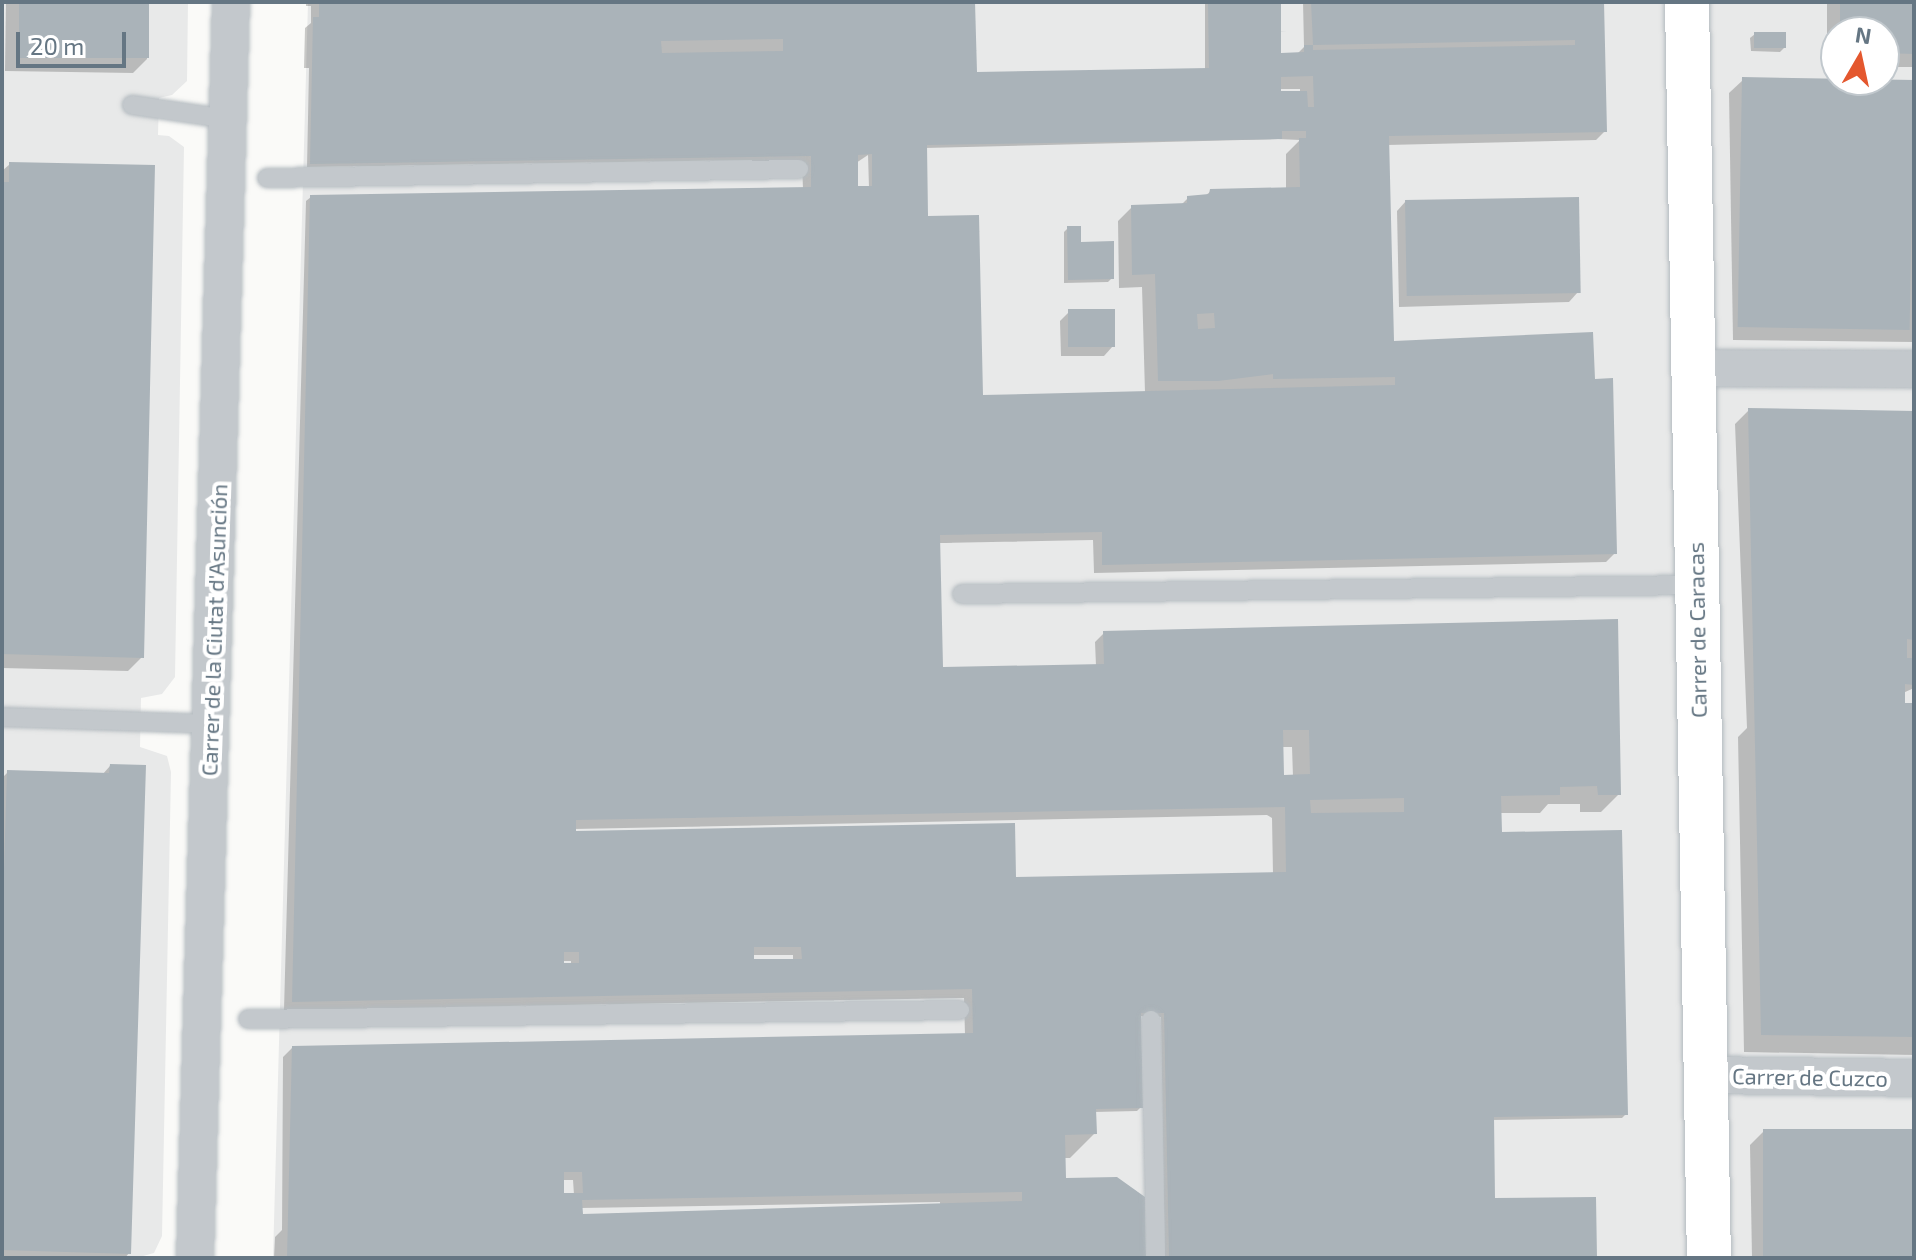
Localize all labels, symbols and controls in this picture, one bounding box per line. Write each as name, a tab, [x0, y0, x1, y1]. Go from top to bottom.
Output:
scale bar	[20, 16, 130, 66]
north arrow	[1820, 16, 1900, 96]
text: N	[1854, 20, 1873, 48]
text: 20 m	[30, 31, 84, 60]
street label: Carrer de la Ciutat d'Asunción	[196, 483, 232, 777]
street label: Carrer de Caracas	[1682, 542, 1712, 718]
street label: Carrer de Cuzco	[1732, 1062, 1888, 1092]

